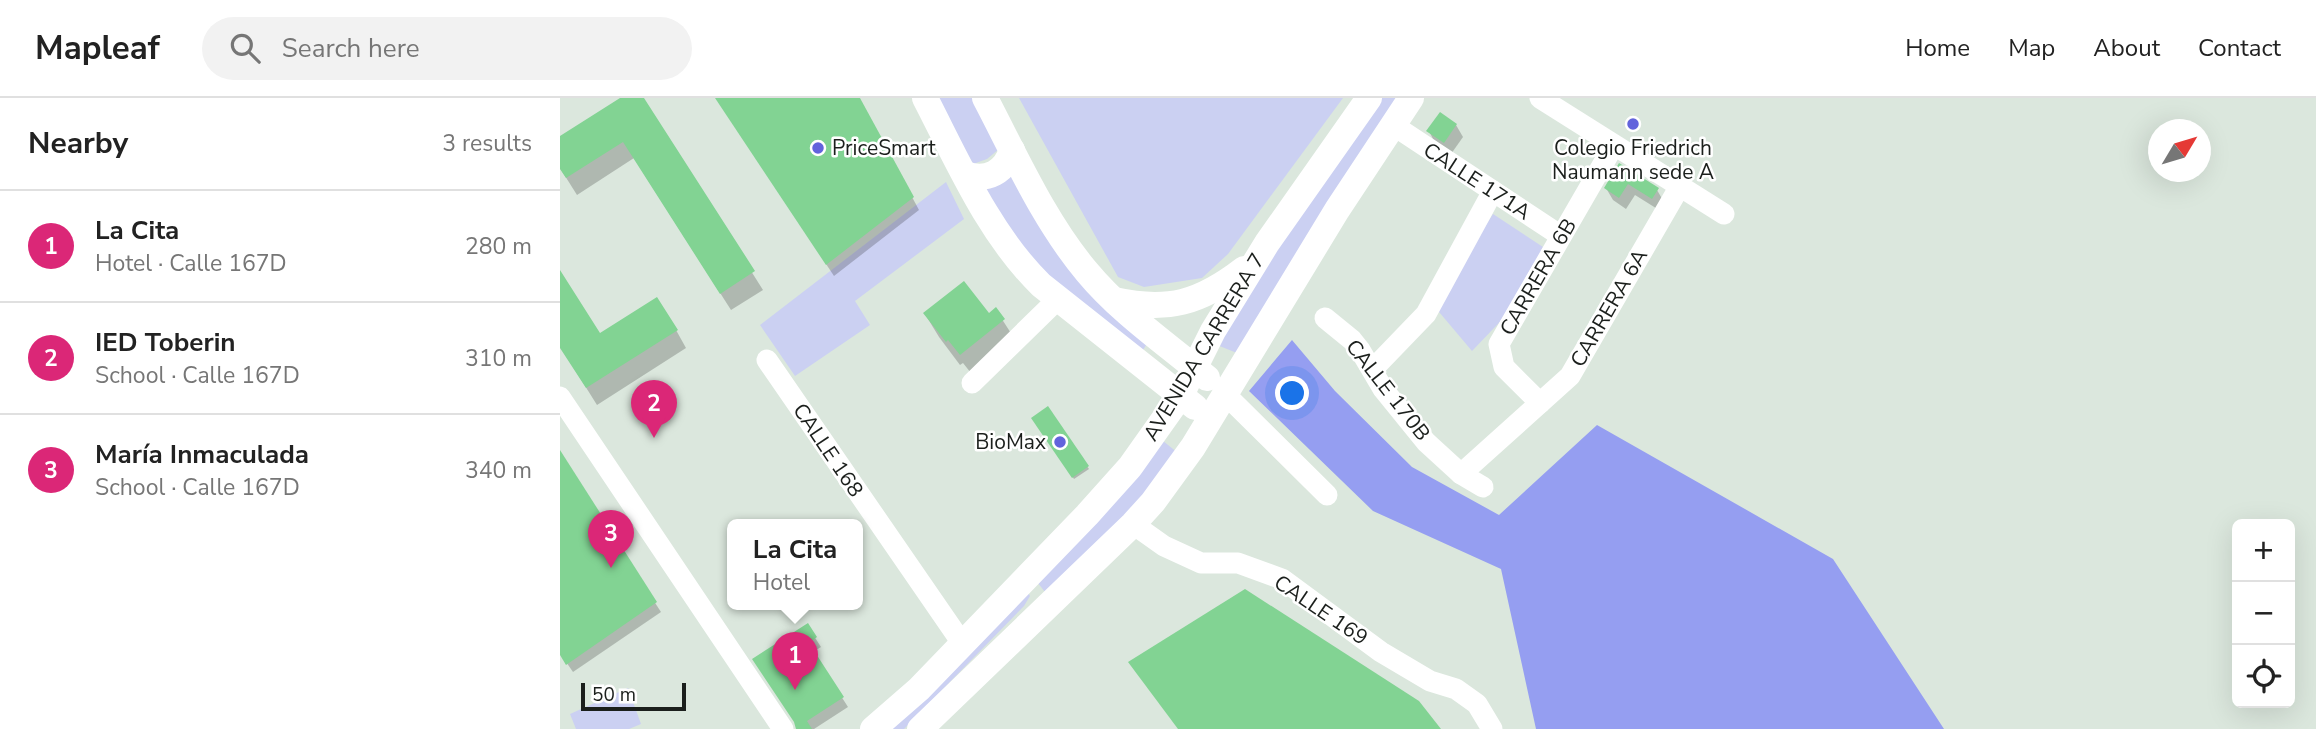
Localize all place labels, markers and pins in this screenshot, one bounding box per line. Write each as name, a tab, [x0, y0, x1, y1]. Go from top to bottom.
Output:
marker: Colegio Friedrich Naumann sede A	[1625, 116, 1641, 132]
place label: PriceSmart	[832, 134, 936, 162]
place label: Colegio Friedrich Naumann sede A	[1552, 134, 1714, 186]
marker: PriceSmart	[810, 140, 826, 156]
pin: 2	[631, 380, 677, 438]
place label: BioMax	[975, 428, 1046, 456]
marker: BioMax	[1052, 434, 1068, 450]
pin: 3	[588, 510, 634, 568]
pin: 1	[772, 632, 818, 690]

